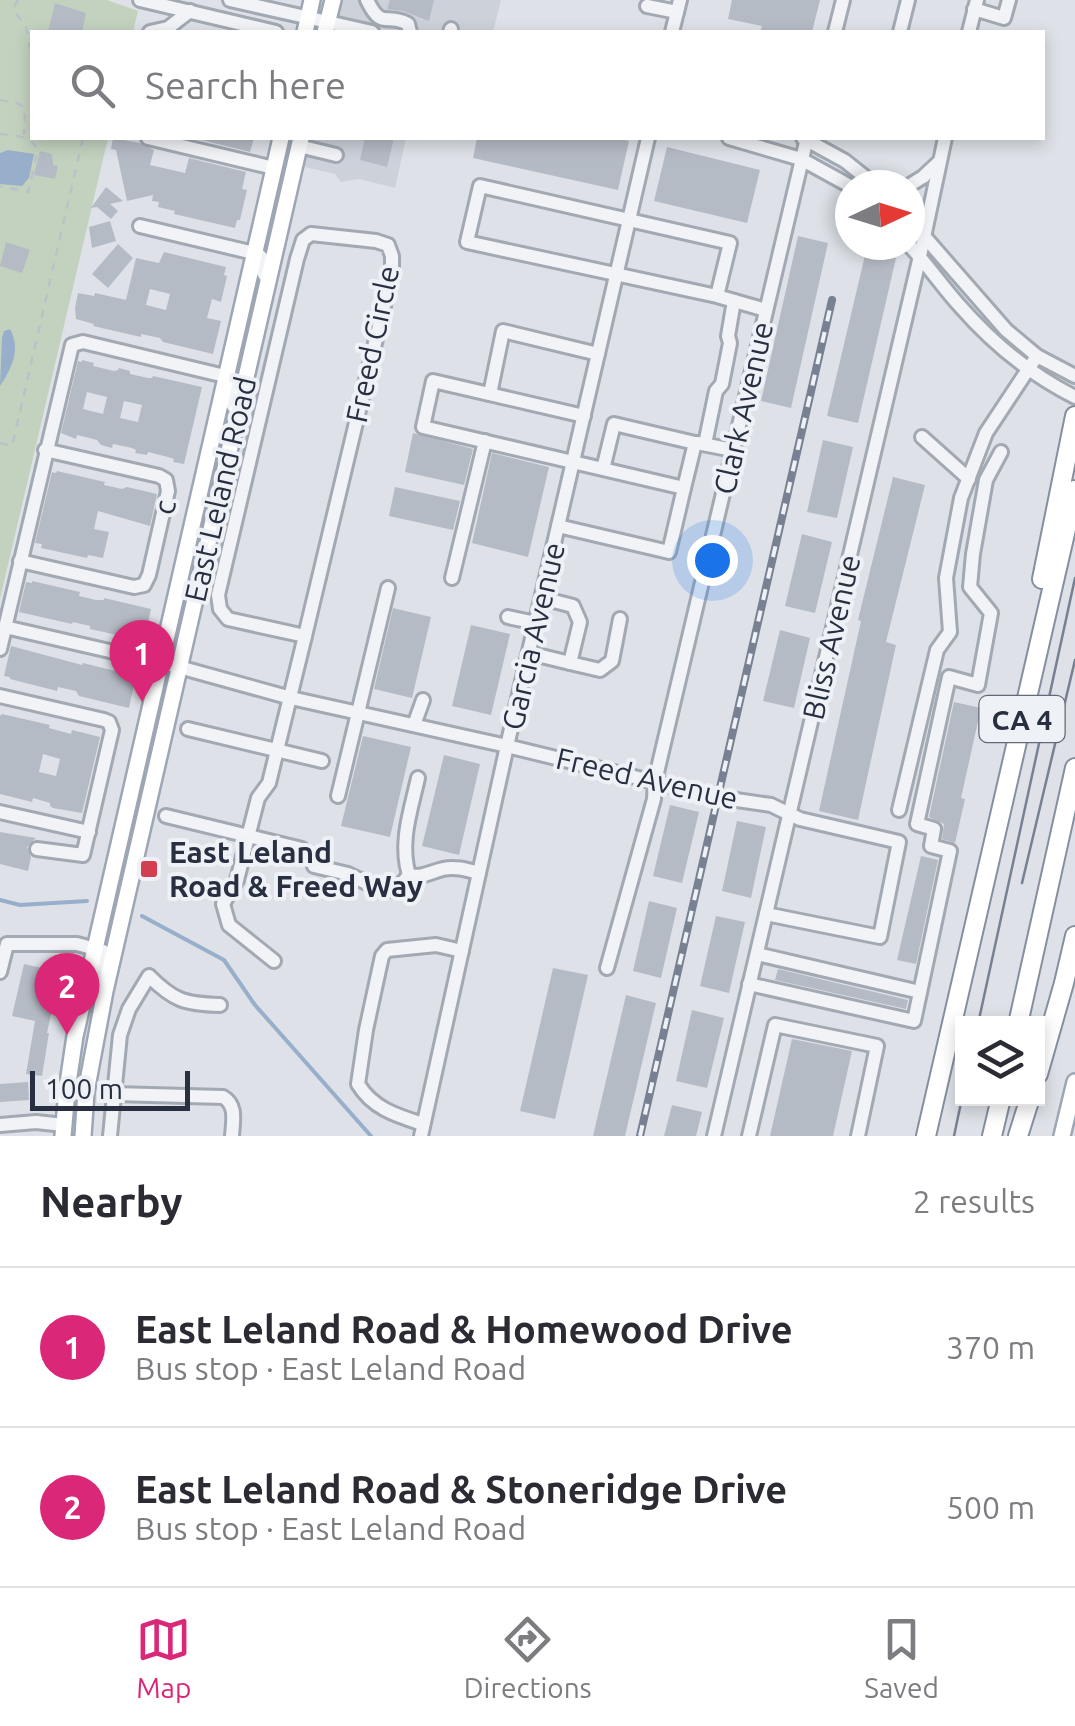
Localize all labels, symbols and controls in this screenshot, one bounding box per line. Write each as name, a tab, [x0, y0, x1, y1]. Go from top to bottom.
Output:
search box	[30, 30, 1045, 140]
icon: search	[65, 58, 120, 113]
text: Search here	[145, 64, 346, 106]
north arrow	[835, 170, 925, 260]
street label: Freed Circle	[339, 262, 405, 426]
street label: Clark Avenue	[707, 318, 779, 498]
street label: East Leland Road	[178, 373, 262, 605]
street label: c	[146, 497, 182, 517]
your location	[687, 535, 738, 586]
street label: Garcia Avenue	[495, 539, 571, 733]
street label: Bliss Avenue	[796, 551, 866, 723]
pin: 1	[110, 620, 174, 702]
road number: CA 4	[980, 696, 1064, 742]
street label: Freed Avenue	[553, 741, 741, 815]
place label: East Leland Road & Freed Way	[169, 835, 423, 903]
marker: East Leland Road & Freed Way	[138, 858, 160, 880]
pin: 2	[34, 952, 100, 1035]
map controls	[955, 1016, 1045, 1106]
button: layers	[955, 1016, 1045, 1106]
scale bar	[30, 1066, 190, 1110]
text: 100 m	[45, 1073, 123, 1104]
text: Nearby	[40, 1178, 183, 1225]
text: 2 results	[913, 1183, 1035, 1219]
text: East Leland Road & Homewood Drive	[135, 1308, 793, 1350]
text: 1	[63, 1329, 82, 1365]
text: 370 m	[946, 1329, 1035, 1365]
text: Bus stop · East Leland Road	[135, 1350, 526, 1386]
text: East Leland Road & Stoneridge Drive	[135, 1468, 787, 1510]
text: 2	[63, 1489, 82, 1525]
text: 500 m	[946, 1489, 1035, 1525]
text: Bus stop · East Leland Road	[135, 1510, 526, 1546]
tab: Map	[136, 1612, 191, 1703]
tab: Directions	[464, 1612, 592, 1703]
tab: Saved	[864, 1612, 939, 1703]

